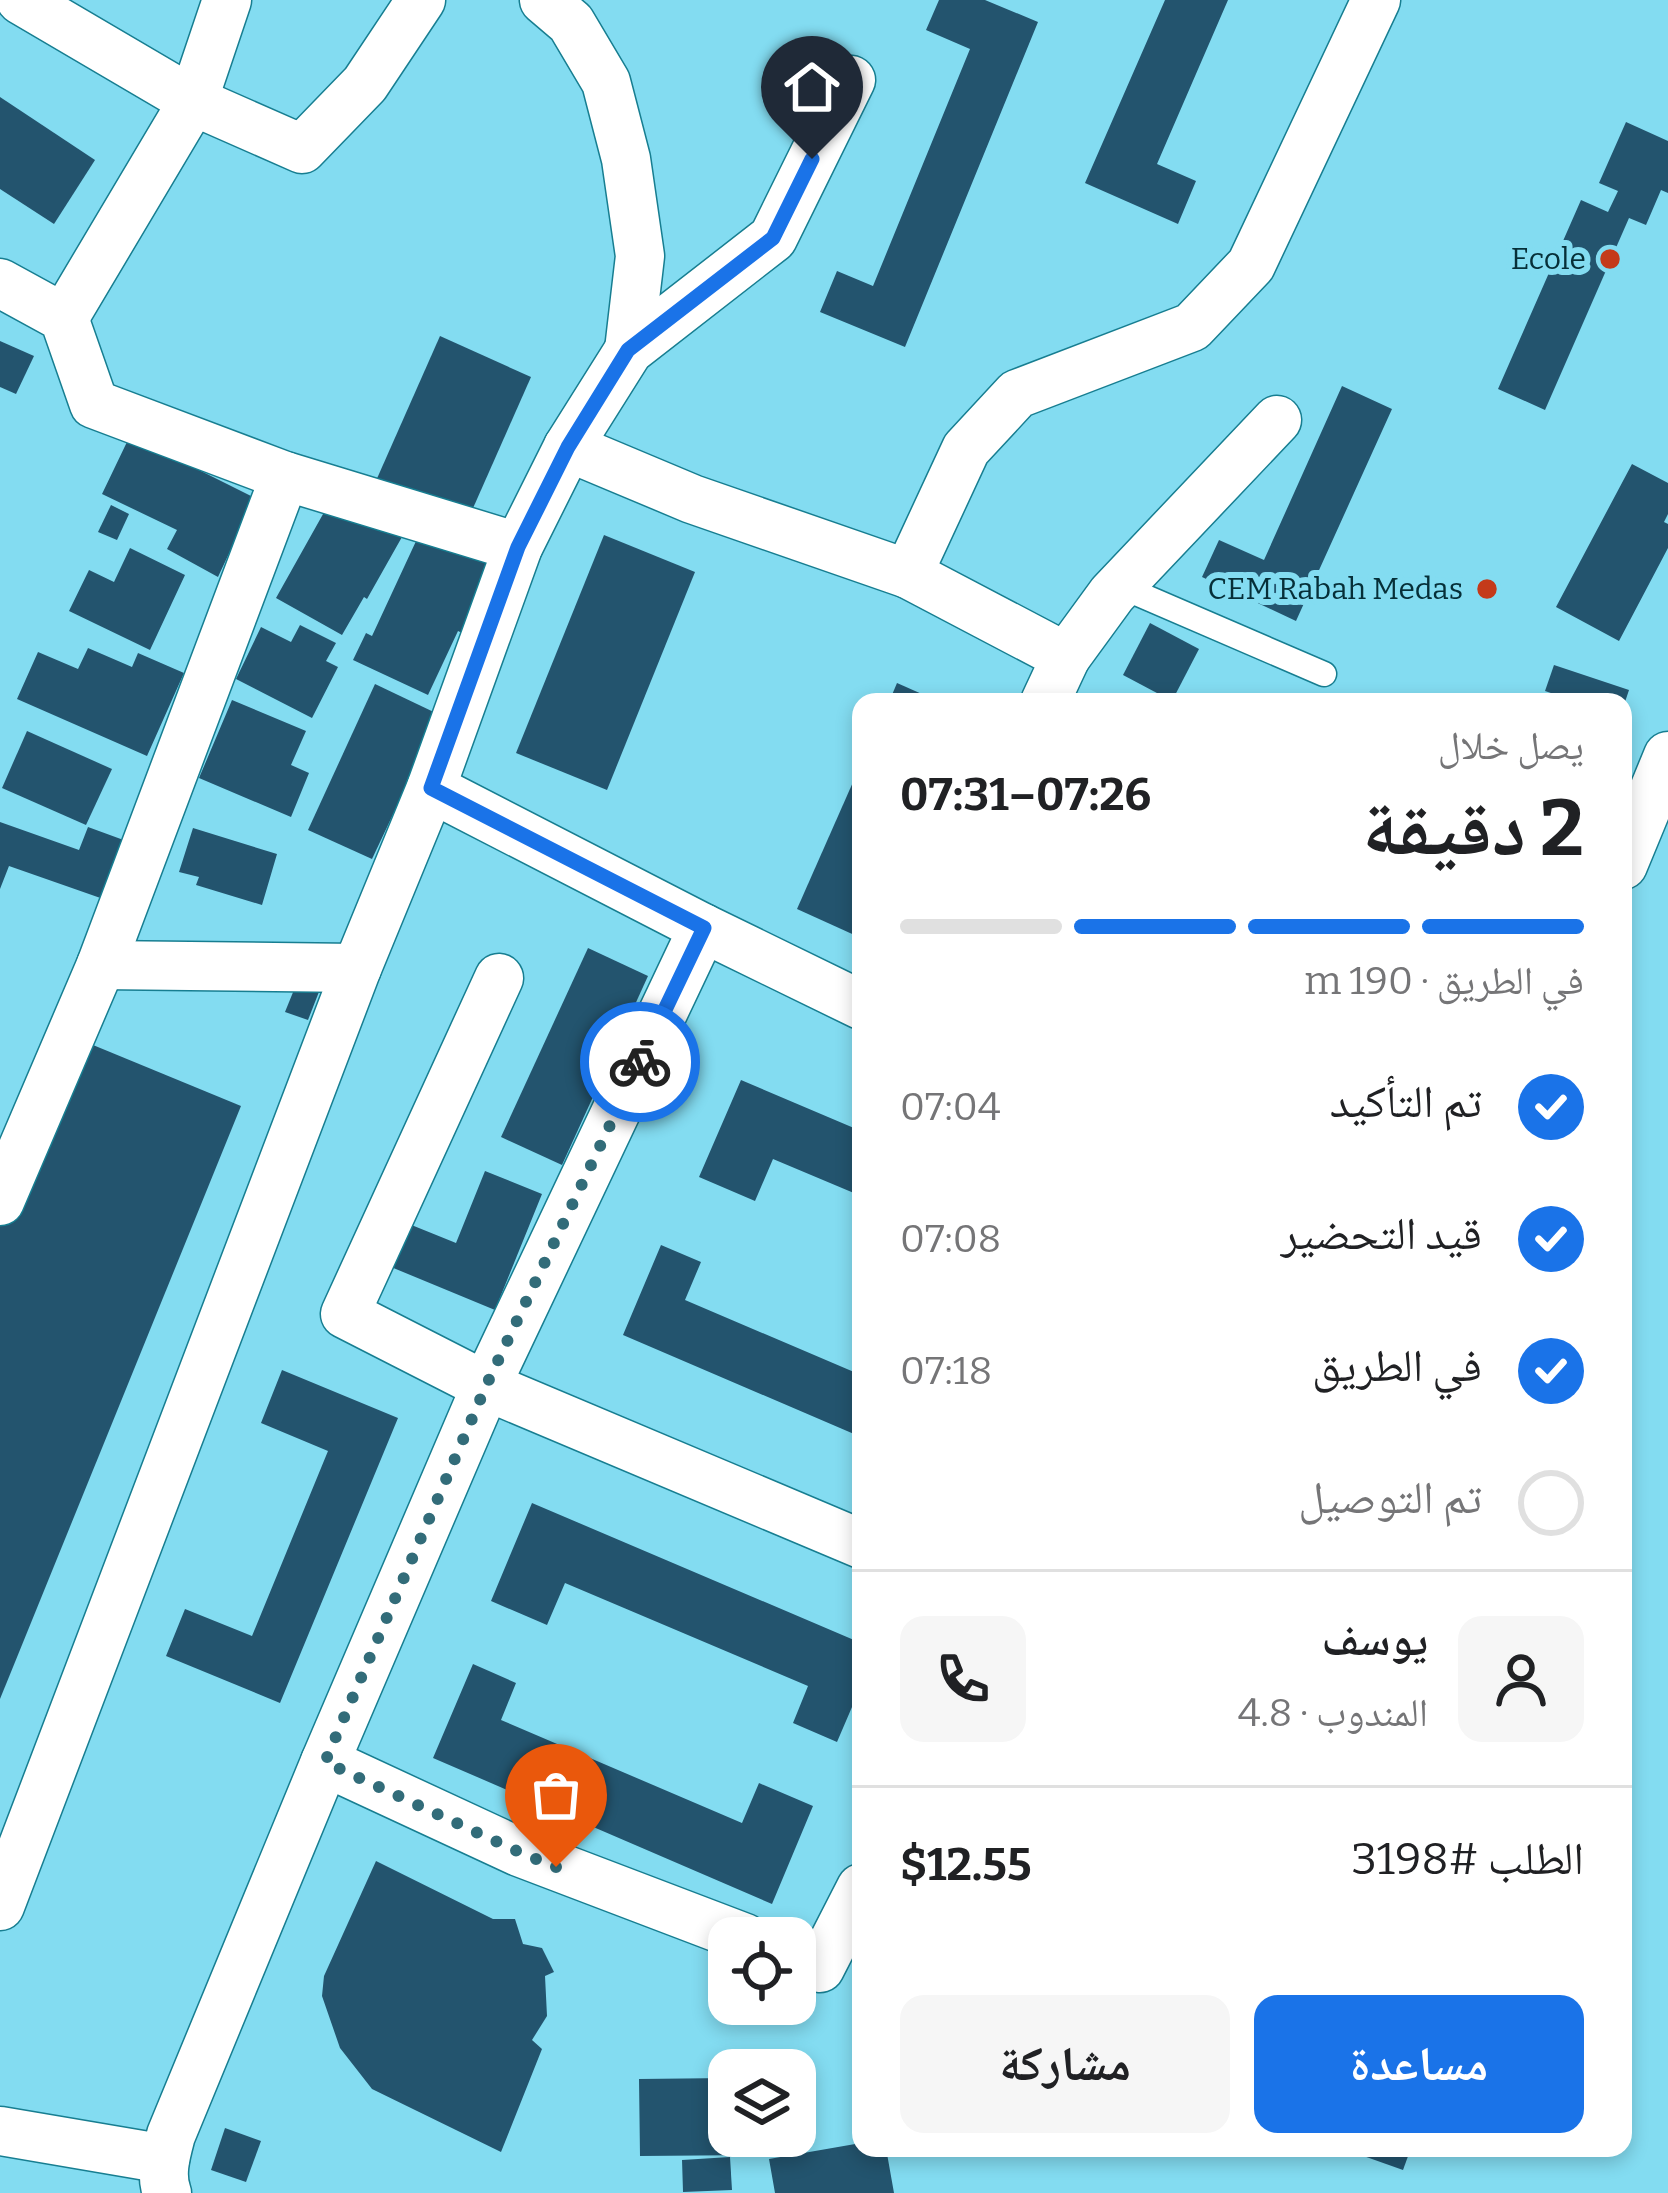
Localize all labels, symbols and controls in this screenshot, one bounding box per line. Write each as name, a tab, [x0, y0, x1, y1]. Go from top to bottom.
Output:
pin	[761, 36, 863, 159]
icon: home	[779, 54, 845, 120]
place label: Ecole	[1511, 241, 1586, 277]
marker: Ecole	[1597, 246, 1623, 272]
place label: CEM Rabah Medas	[1207, 571, 1463, 607]
marker: CEM Rabah Medas	[1474, 576, 1500, 602]
text: يصل خلال	[1438, 723, 1584, 769]
text: 07:26–07:31	[900, 768, 1151, 822]
text: 2 دقيقة	[1362, 782, 1584, 876]
text: في الطريق · 190 m	[1304, 958, 1584, 1004]
courier	[580, 1002, 700, 1122]
icon: bike	[607, 1029, 673, 1095]
icon: check	[1518, 1074, 1584, 1140]
text: تم التأكيد	[1330, 1075, 1482, 1129]
text: 07:04	[900, 1084, 1001, 1130]
icon: check	[1518, 1206, 1584, 1272]
text: قيد التحضير	[1281, 1207, 1482, 1261]
text: 07:08	[900, 1216, 1001, 1262]
icon: check	[1518, 1338, 1584, 1404]
text: في الطريق	[1312, 1339, 1482, 1393]
text: 07:18	[900, 1348, 992, 1394]
text: تم التوصيل	[1298, 1471, 1482, 1525]
text: يوسف	[1322, 1613, 1428, 1667]
button: phone	[900, 1616, 1026, 1742]
button: person	[1458, 1616, 1584, 1742]
text: المندوب · 4.8	[1238, 1690, 1428, 1736]
pin	[505, 1744, 607, 1867]
icon: bag	[523, 1762, 589, 1828]
text: الطلب #3198	[1351, 1832, 1584, 1886]
text: $12.55	[900, 1838, 1032, 1892]
map controls	[708, 1917, 816, 2157]
button: locate	[708, 1917, 816, 2025]
button: مشاركة	[900, 1995, 1230, 2133]
button: مساعدة	[1254, 1995, 1584, 2133]
button: layers	[708, 2049, 816, 2157]

